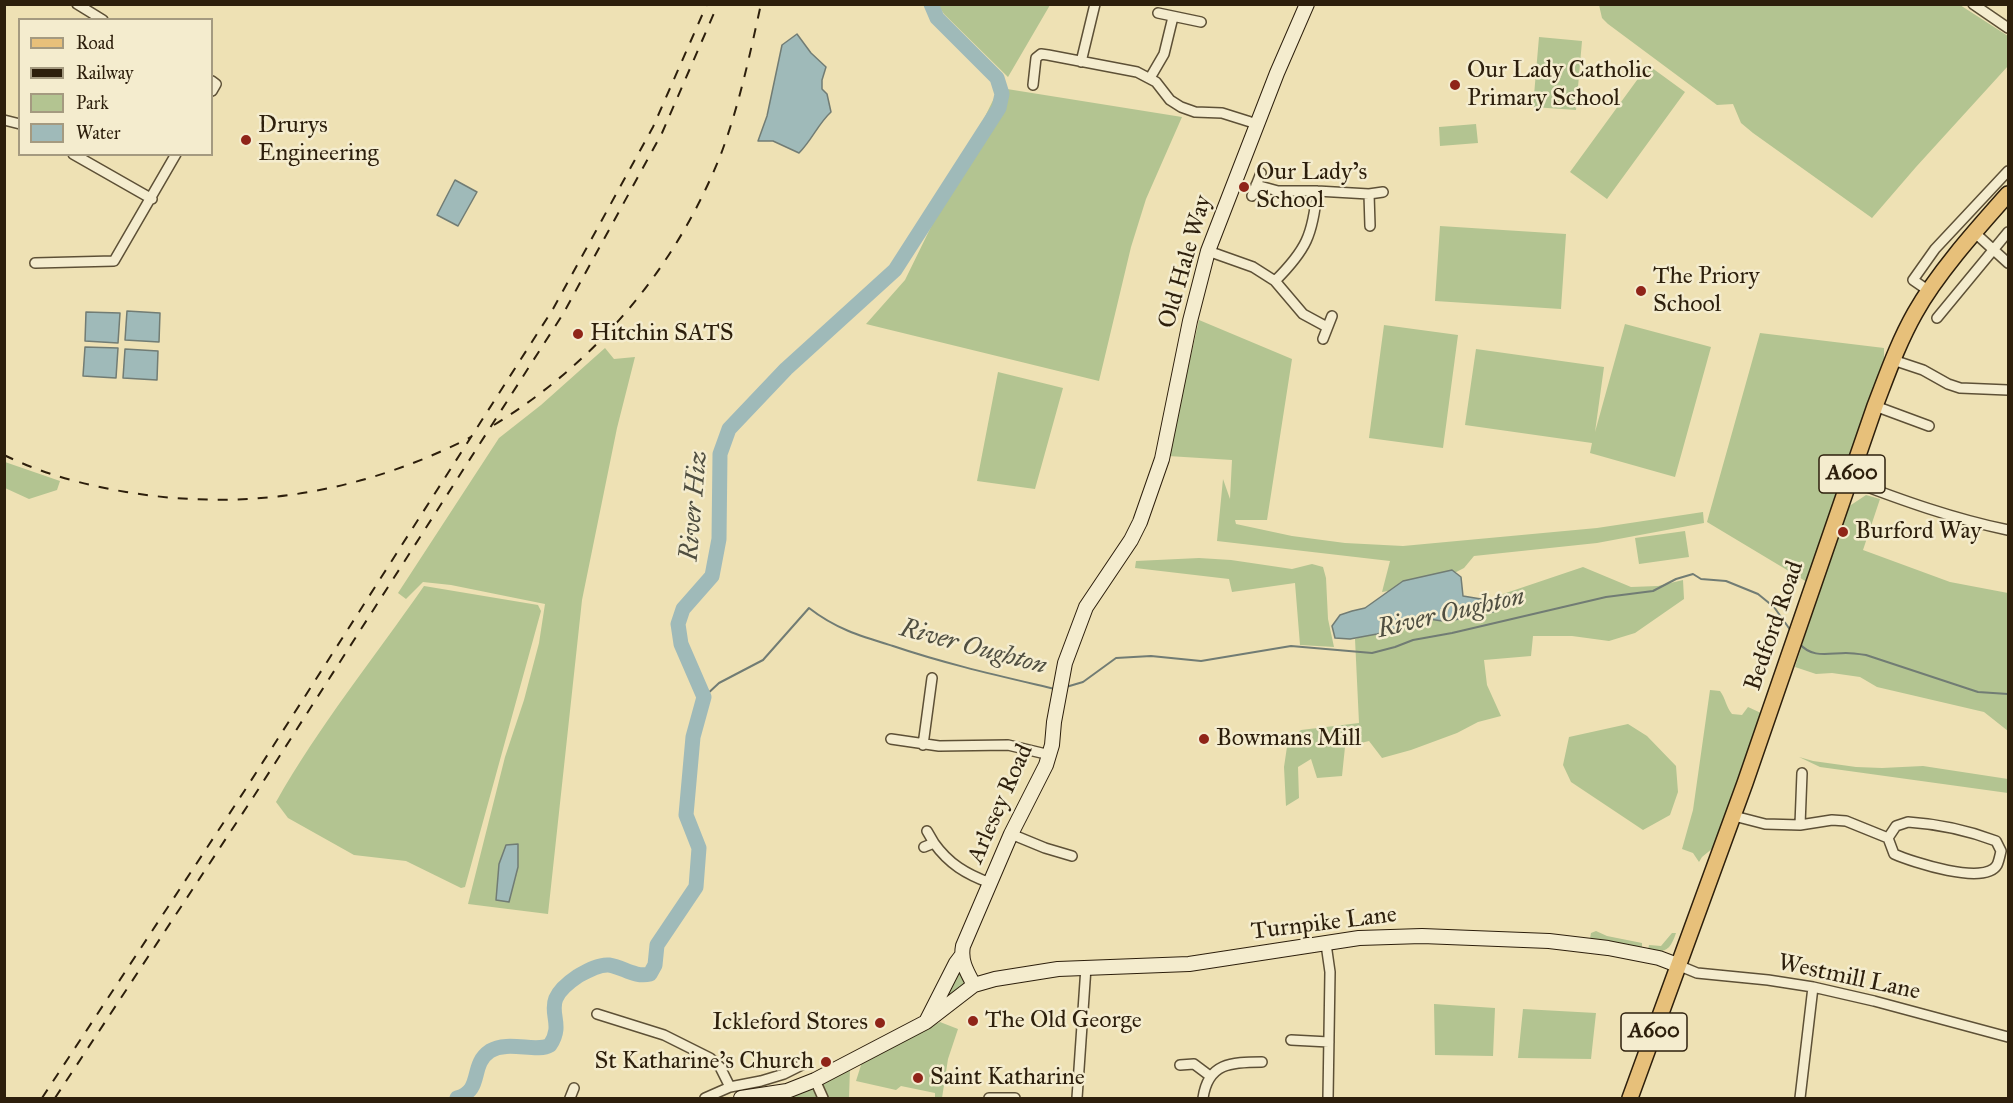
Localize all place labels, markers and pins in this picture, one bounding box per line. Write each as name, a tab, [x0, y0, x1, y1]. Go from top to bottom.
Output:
place label: Our Lady Catholic Primary School	[1467, 57, 1652, 113]
marker: Our Lady Catholic Primary School	[1448, 78, 1462, 92]
place label: Drurys Engineering	[258, 112, 379, 168]
marker: Drurys Engineering	[239, 133, 253, 147]
place label: Our Lady's School	[1256, 159, 1367, 215]
marker: Our Lady's School	[1237, 180, 1251, 194]
place label: The Priory School	[1653, 263, 1759, 319]
marker: The Priory School	[1634, 284, 1648, 298]
place label: Hitchin SATS	[590, 320, 734, 348]
marker: Hitchin SATS	[571, 327, 585, 341]
place label: Burford Way	[1855, 518, 1982, 546]
marker: Burford Way	[1836, 525, 1850, 539]
place label: Bowmans Mill	[1216, 725, 1361, 753]
marker: Bowmans Mill	[1197, 732, 1211, 746]
place label: The Old George	[985, 1007, 1142, 1035]
place label: Ickleford Stores	[712, 1009, 868, 1037]
marker: The Old George	[966, 1014, 980, 1028]
marker: Ickleford Stores	[873, 1016, 887, 1030]
place label: St Katharine's Church	[594, 1048, 814, 1076]
marker: St Katharine's Church	[819, 1055, 833, 1069]
place label: Saint Katharine	[930, 1064, 1085, 1092]
marker: Saint Katharine	[911, 1071, 925, 1085]

